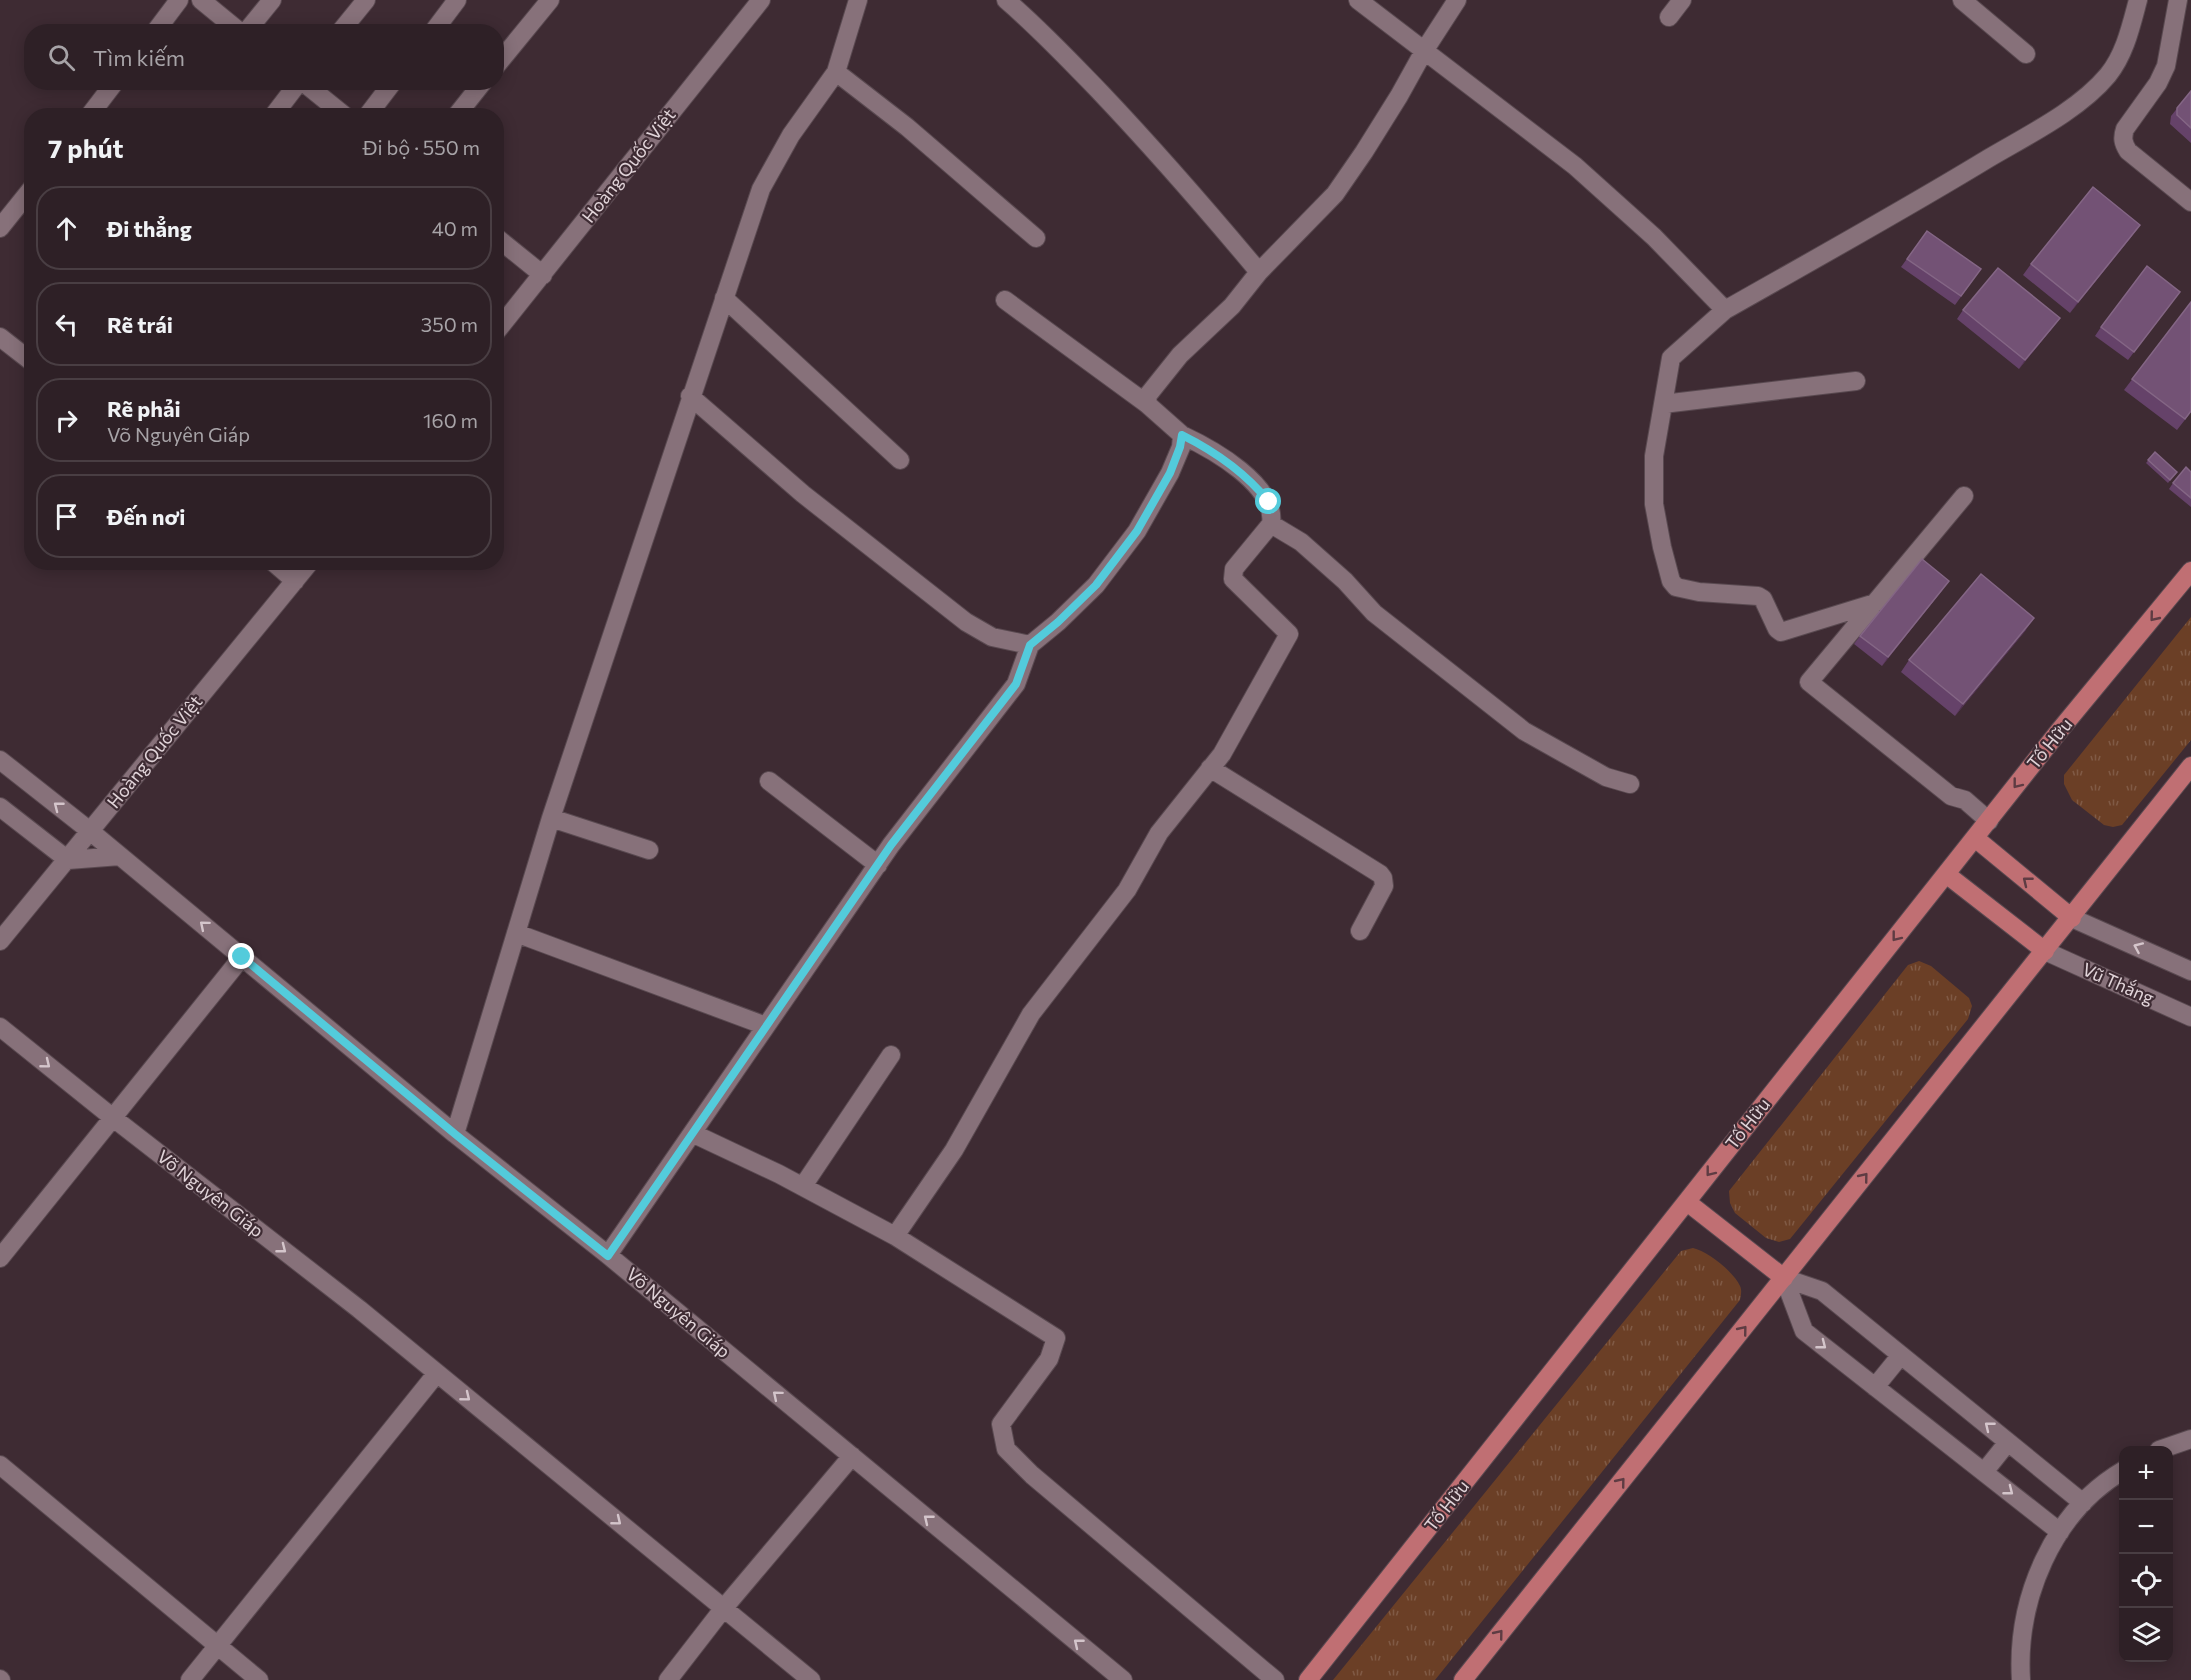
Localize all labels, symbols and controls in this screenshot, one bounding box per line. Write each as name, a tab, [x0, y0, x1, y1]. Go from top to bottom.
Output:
search box	[24, 24, 504, 90]
icon: search	[45, 41, 78, 74]
text: Tìm kiếm	[93, 44, 185, 71]
street label: Hoàng Quốc Việt	[577, 104, 680, 227]
text: 7 phút	[48, 132, 124, 163]
text: Đi bộ · 550 m	[363, 135, 480, 159]
icon: ahead	[50, 212, 83, 245]
text: Đi thẳng	[107, 215, 192, 242]
text: 40 m	[432, 216, 478, 240]
icon: left	[50, 308, 83, 341]
text: Rẽ trái	[107, 311, 173, 338]
text: 350 m	[421, 312, 478, 336]
text: Rẽ phải	[107, 395, 181, 422]
icon: right	[50, 404, 83, 437]
text: 160 m	[423, 408, 478, 432]
text: Võ Nguyên Giáp	[107, 422, 250, 446]
route start	[1255, 488, 1281, 514]
icon: arrive	[50, 500, 83, 533]
text: Đến nơi	[107, 503, 185, 530]
one-way arrow	[2150, 610, 2161, 621]
street label: Hoàng Quốc Việt	[102, 691, 206, 812]
street label: Tố Hữu	[2022, 713, 2076, 773]
one-way arrow	[2014, 777, 2025, 788]
one-way arrow	[54, 803, 65, 814]
one-way arrow	[2023, 877, 2034, 888]
one-way arrow	[200, 922, 211, 933]
one-way arrow	[1893, 930, 1904, 941]
one-way arrow	[2133, 942, 2144, 954]
route end	[228, 943, 254, 969]
street label: Vũ Thắng	[2079, 958, 2158, 1009]
one-way arrow	[39, 1056, 50, 1067]
street label: Tố Hữu	[1720, 1093, 1774, 1154]
street label: Võ Nguyên Giáp	[153, 1145, 268, 1242]
one-way arrow	[1707, 1166, 1718, 1177]
one-way arrow	[1857, 1173, 1868, 1184]
one-way arrow	[275, 1241, 286, 1252]
street label: Võ Nguyên Giáp	[622, 1262, 735, 1362]
one-way arrow	[1735, 1325, 1746, 1336]
one-way arrow	[1815, 1338, 1826, 1349]
one-way arrow	[459, 1390, 470, 1401]
one-way arrow	[773, 1391, 784, 1402]
one-way arrow	[1985, 1423, 1996, 1434]
map controls	[2119, 1446, 2173, 1662]
button: +	[2119, 1446, 2173, 1500]
street label: Tố Hữu	[1419, 1475, 1473, 1536]
one-way arrow	[1614, 1478, 1625, 1489]
one-way arrow	[2002, 1484, 2013, 1495]
button: −	[2119, 1500, 2173, 1554]
one-way arrow	[610, 1514, 621, 1525]
one-way arrow	[924, 1515, 935, 1526]
button: locate	[2119, 1554, 2173, 1608]
button: layers	[2119, 1608, 2173, 1662]
one-way arrow	[1492, 1630, 1503, 1641]
one-way arrow	[1074, 1639, 1085, 1650]

